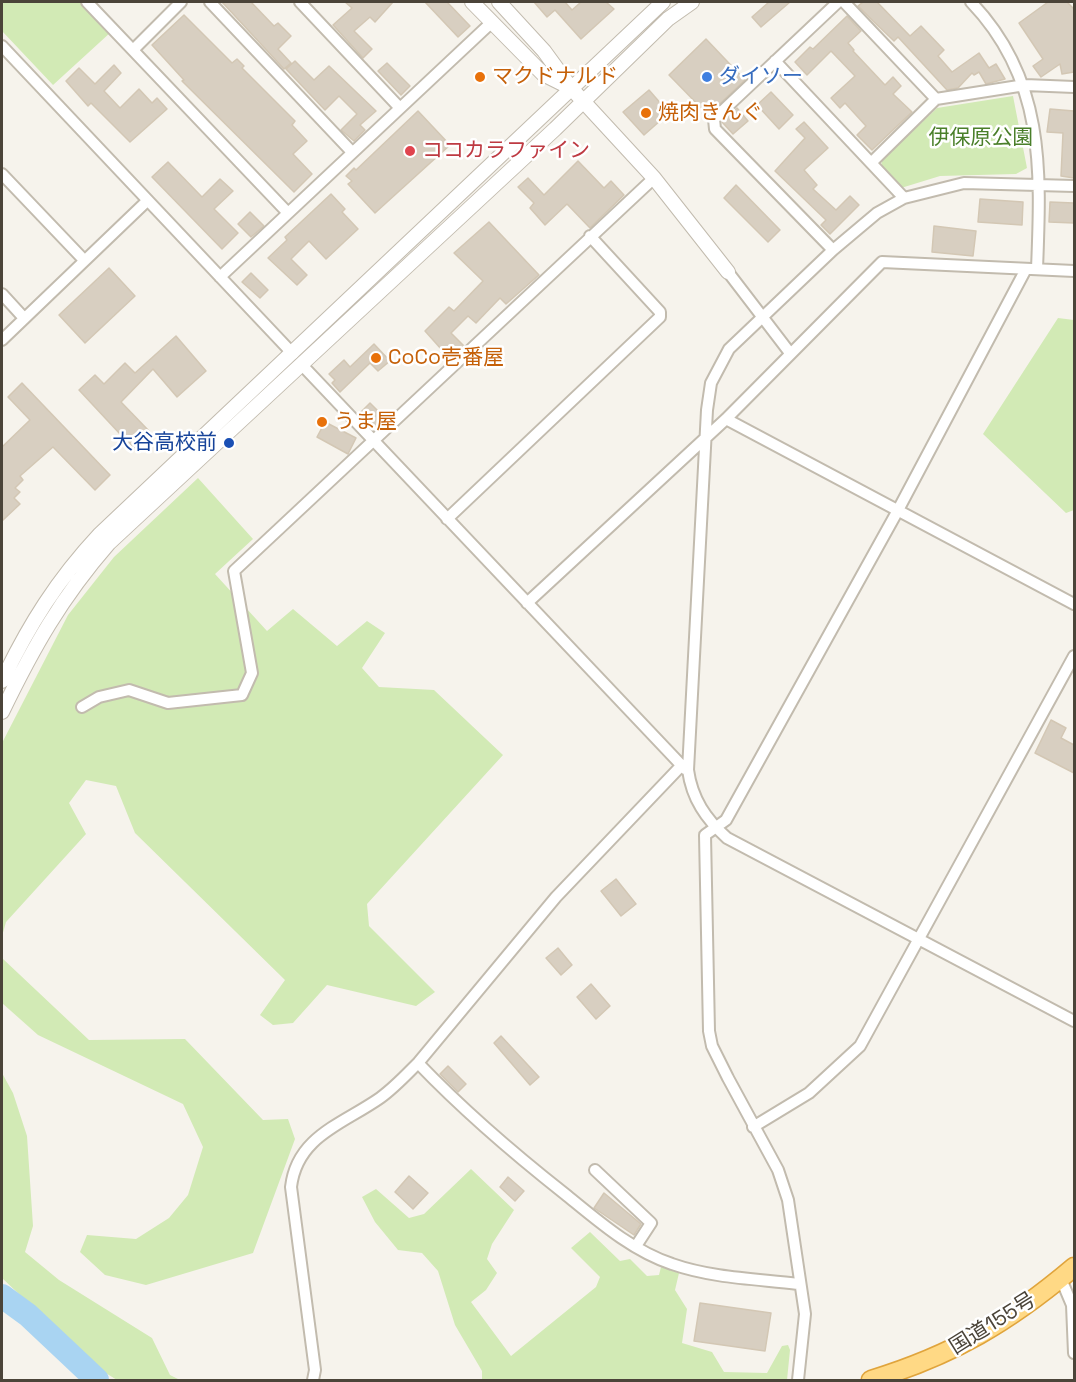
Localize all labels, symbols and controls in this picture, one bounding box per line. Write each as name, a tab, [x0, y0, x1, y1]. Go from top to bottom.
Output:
place label: マクドナルド	[492, 64, 618, 90]
place label: ダイソー	[719, 64, 803, 90]
marker: マクドナルド	[473, 70, 487, 84]
marker: ダイソー	[700, 70, 714, 84]
place label: 焼肉きんぐ	[658, 100, 763, 126]
marker: 焼肉きんぐ	[639, 106, 653, 120]
park label: 伊保原公園	[929, 125, 1033, 151]
place label: ココカラファイン	[422, 138, 590, 164]
marker: ココカラファイン	[403, 144, 417, 158]
place label: CoCo壱番屋	[388, 345, 504, 371]
marker: CoCo壱番屋	[369, 351, 383, 365]
place label: うま屋	[334, 409, 397, 435]
marker: うま屋	[315, 415, 329, 429]
place label: 大谷高校前	[112, 430, 217, 456]
marker: 大谷高校前	[222, 436, 236, 450]
street label: 国道155号	[945, 1288, 1041, 1360]

